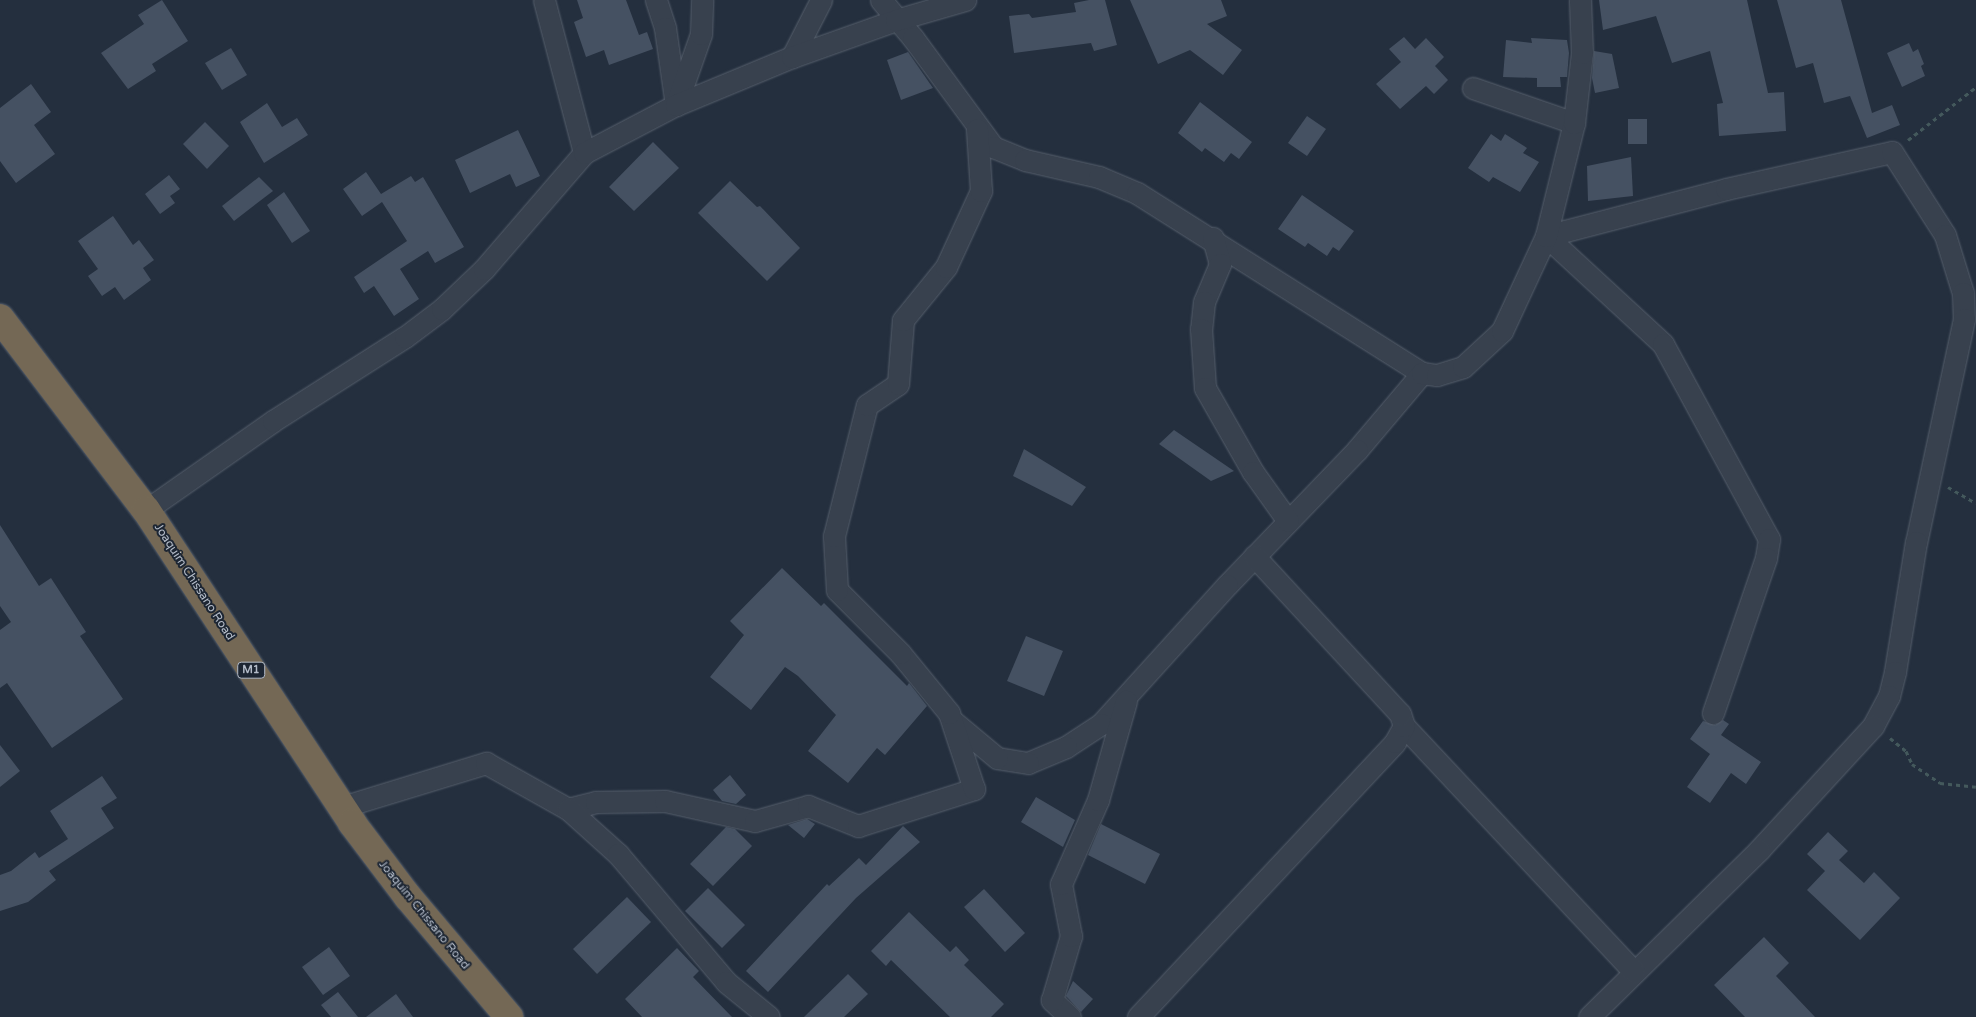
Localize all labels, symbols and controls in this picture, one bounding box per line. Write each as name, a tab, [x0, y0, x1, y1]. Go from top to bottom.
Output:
street label: Joaquim Chissano Road	[151, 521, 237, 643]
road number: M1	[236, 662, 266, 678]
street label: Joaquim Chissano Road	[375, 857, 473, 973]

